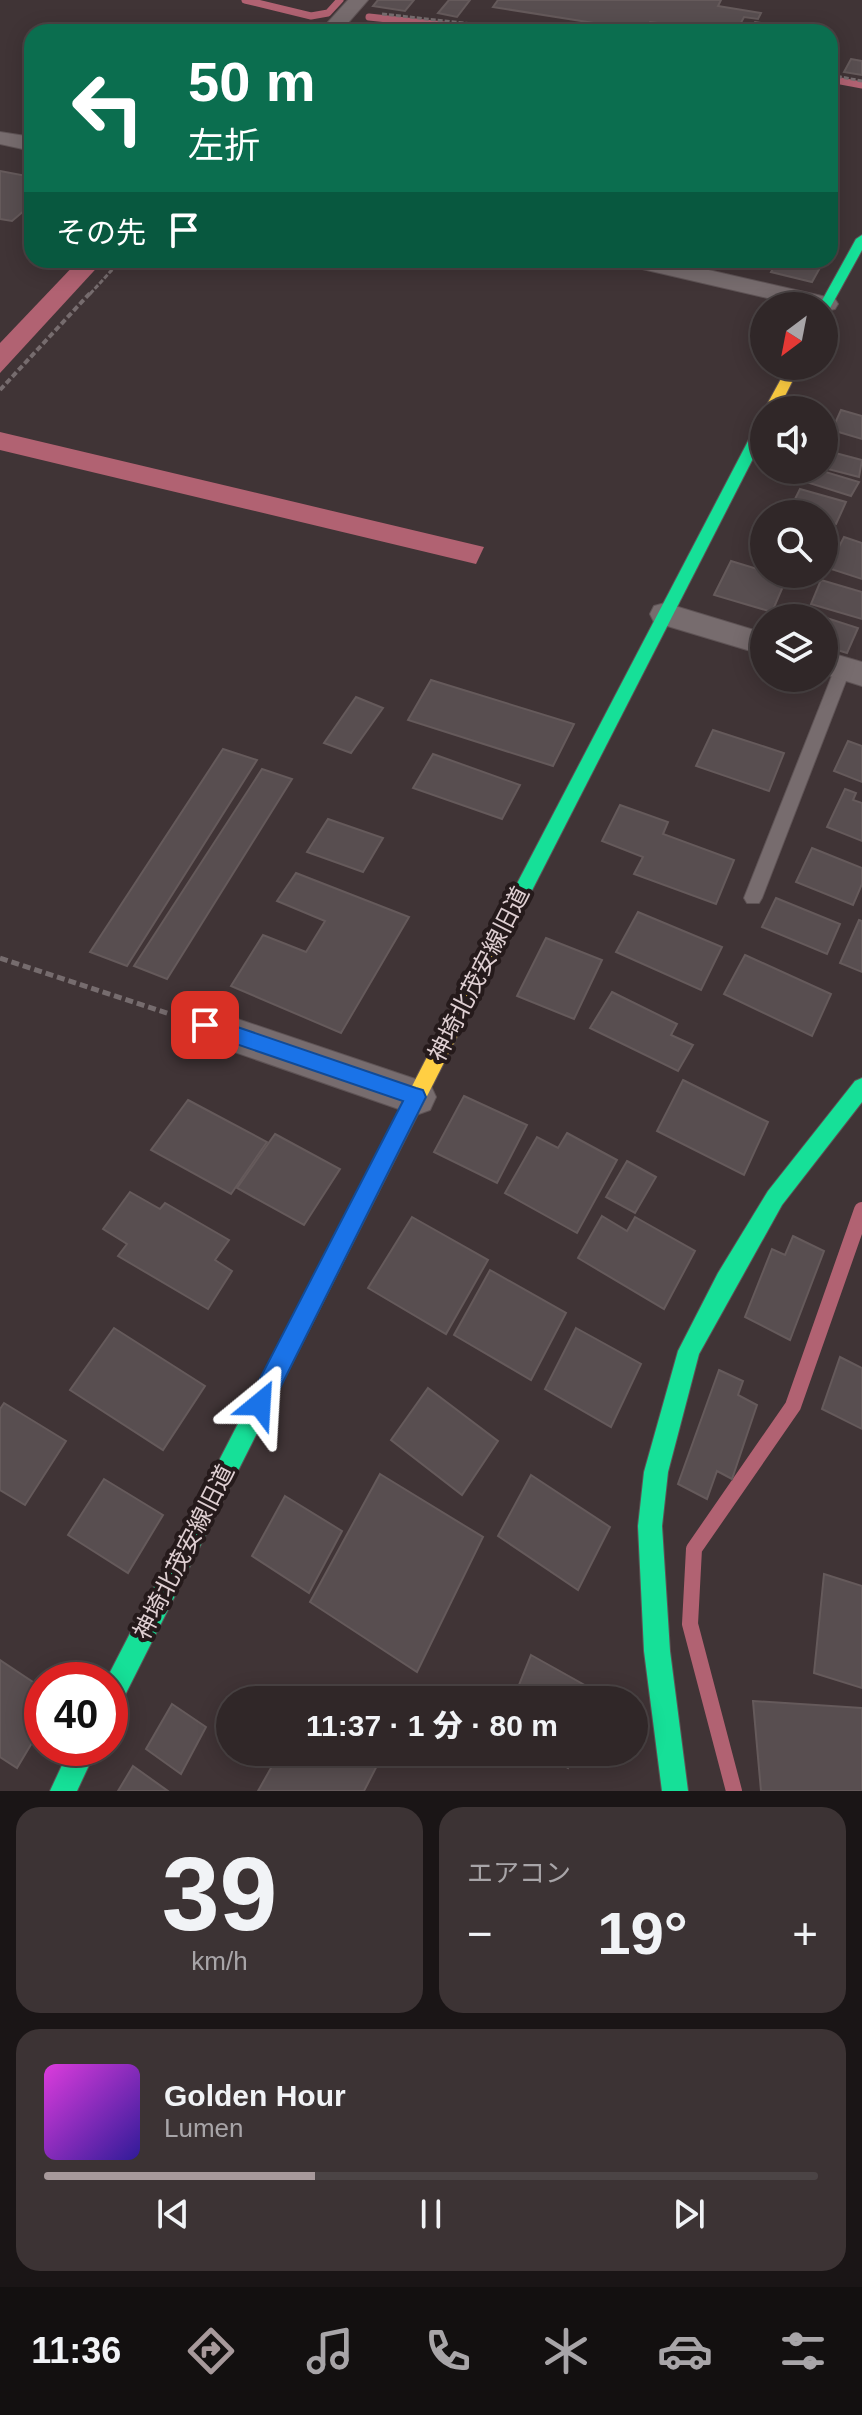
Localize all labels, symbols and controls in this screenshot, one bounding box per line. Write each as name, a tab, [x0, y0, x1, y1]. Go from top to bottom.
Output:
text: 50 m	[188, 50, 316, 113]
icon: left	[56, 56, 160, 160]
text: 左折	[188, 125, 260, 166]
icon: arrive	[162, 208, 206, 252]
text: その先	[56, 216, 146, 249]
north arrow	[750, 292, 838, 380]
map controls	[750, 292, 838, 692]
button: sound	[750, 396, 838, 484]
button: search	[750, 500, 838, 588]
button: layers	[750, 604, 838, 692]
street label: 神埼北茂安線旧道	[423, 882, 534, 1065]
pin	[171, 991, 239, 1059]
icon: arrive	[183, 1003, 227, 1047]
position arrow	[218, 1362, 302, 1446]
street label: 神埼北茂安線旧道	[128, 1460, 239, 1643]
speed limit sign: 40	[24, 1662, 128, 1766]
text: 11:37 · 1 分 · 80 m	[306, 1709, 558, 1742]
text: 39	[162, 1836, 277, 1952]
text: エアコン	[467, 1858, 571, 1888]
text: 19°	[597, 1900, 688, 1967]
text: −	[467, 1909, 493, 1958]
text: +	[792, 1909, 818, 1958]
text: km/h	[191, 1946, 248, 1976]
text: Golden Hour	[164, 2079, 346, 2112]
text: Lumen	[164, 2113, 244, 2143]
icon: previous	[151, 2192, 195, 2236]
icon: pause	[409, 2192, 453, 2236]
icon: next	[667, 2192, 711, 2236]
icon: directions	[183, 2323, 239, 2379]
icon: music	[302, 2323, 358, 2379]
icon: phone	[420, 2323, 476, 2379]
icon: climate	[538, 2323, 594, 2379]
icon: car	[657, 2323, 713, 2379]
icon: filters	[775, 2323, 831, 2379]
text: 11:36	[31, 2330, 121, 2371]

